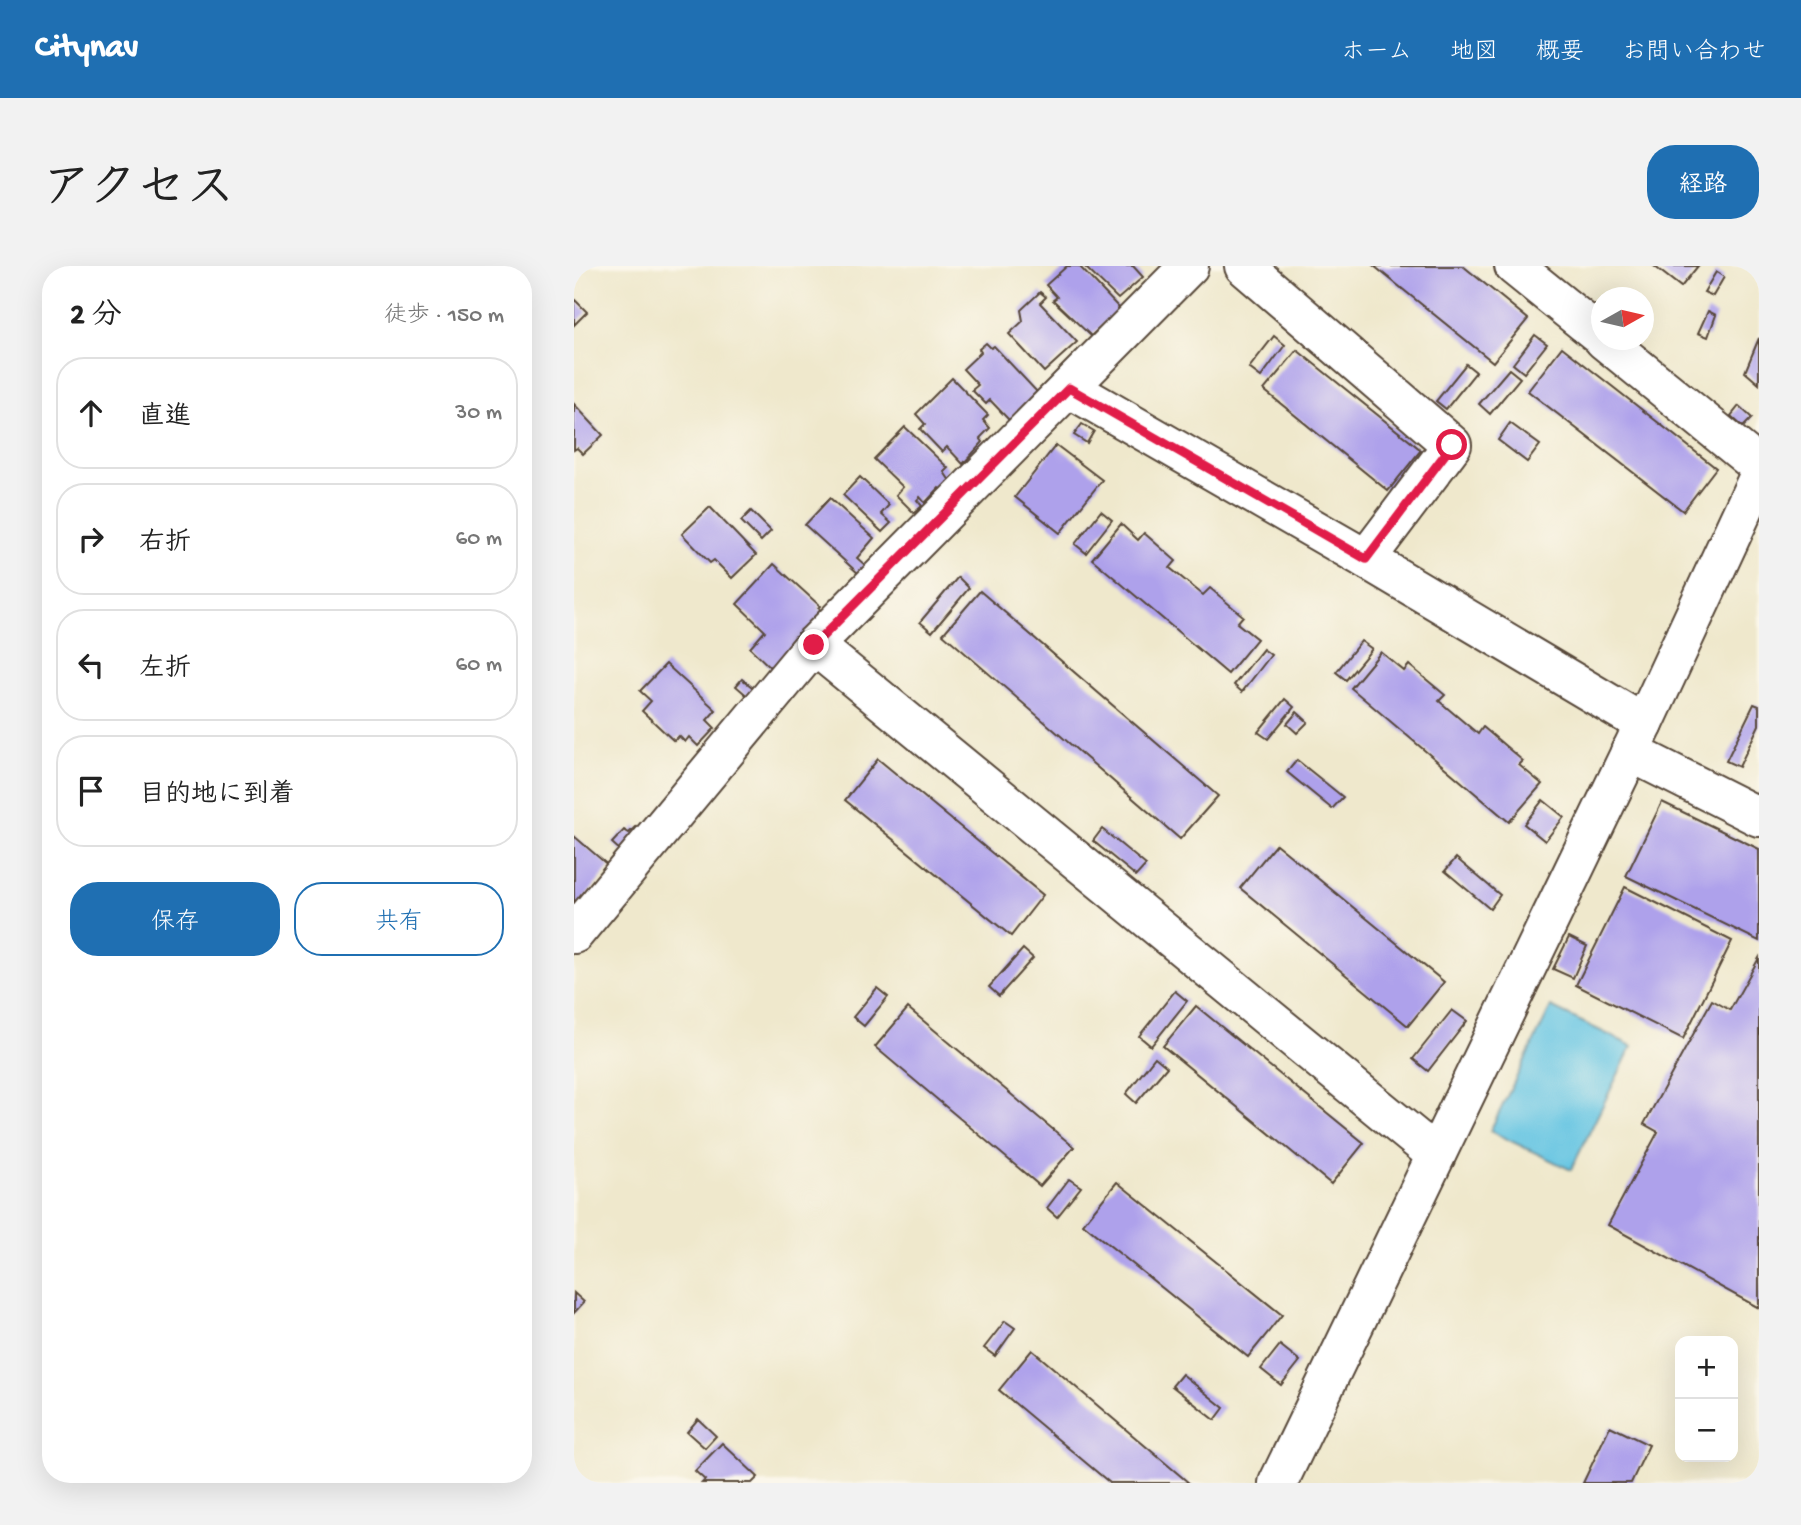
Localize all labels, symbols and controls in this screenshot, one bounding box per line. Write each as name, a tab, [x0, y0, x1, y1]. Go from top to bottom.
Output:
text: Citynav	[35, 30, 138, 68]
text: ホーム	[1341, 39, 1412, 68]
text: 地図	[1450, 39, 1498, 68]
text: 概要	[1536, 39, 1584, 68]
text: お問い合わせ	[1622, 39, 1766, 68]
button: 経路	[1647, 145, 1759, 219]
text: アクセス	[42, 163, 235, 221]
north arrow	[1591, 287, 1654, 350]
text: 2 分	[70, 300, 122, 335]
text: 徒歩 · 150 m	[384, 303, 504, 330]
icon: ahead	[72, 394, 110, 432]
text: 30 m	[455, 400, 502, 427]
text: 直進	[139, 403, 191, 434]
route start	[1436, 429, 1467, 460]
icon: right	[72, 520, 110, 558]
text: 60 m	[456, 526, 502, 553]
text: 右折	[139, 529, 191, 560]
route end	[798, 629, 829, 660]
icon: left	[72, 646, 110, 684]
text: 60 m	[456, 652, 502, 679]
text: 左折	[139, 655, 191, 686]
icon: arrive	[72, 772, 110, 810]
text: 目的地に到着	[139, 781, 295, 812]
button: 保存	[70, 882, 280, 956]
button: 共有	[294, 882, 504, 956]
map controls	[1675, 1336, 1738, 1462]
button: +	[1675, 1336, 1738, 1399]
button: −	[1675, 1399, 1738, 1462]

